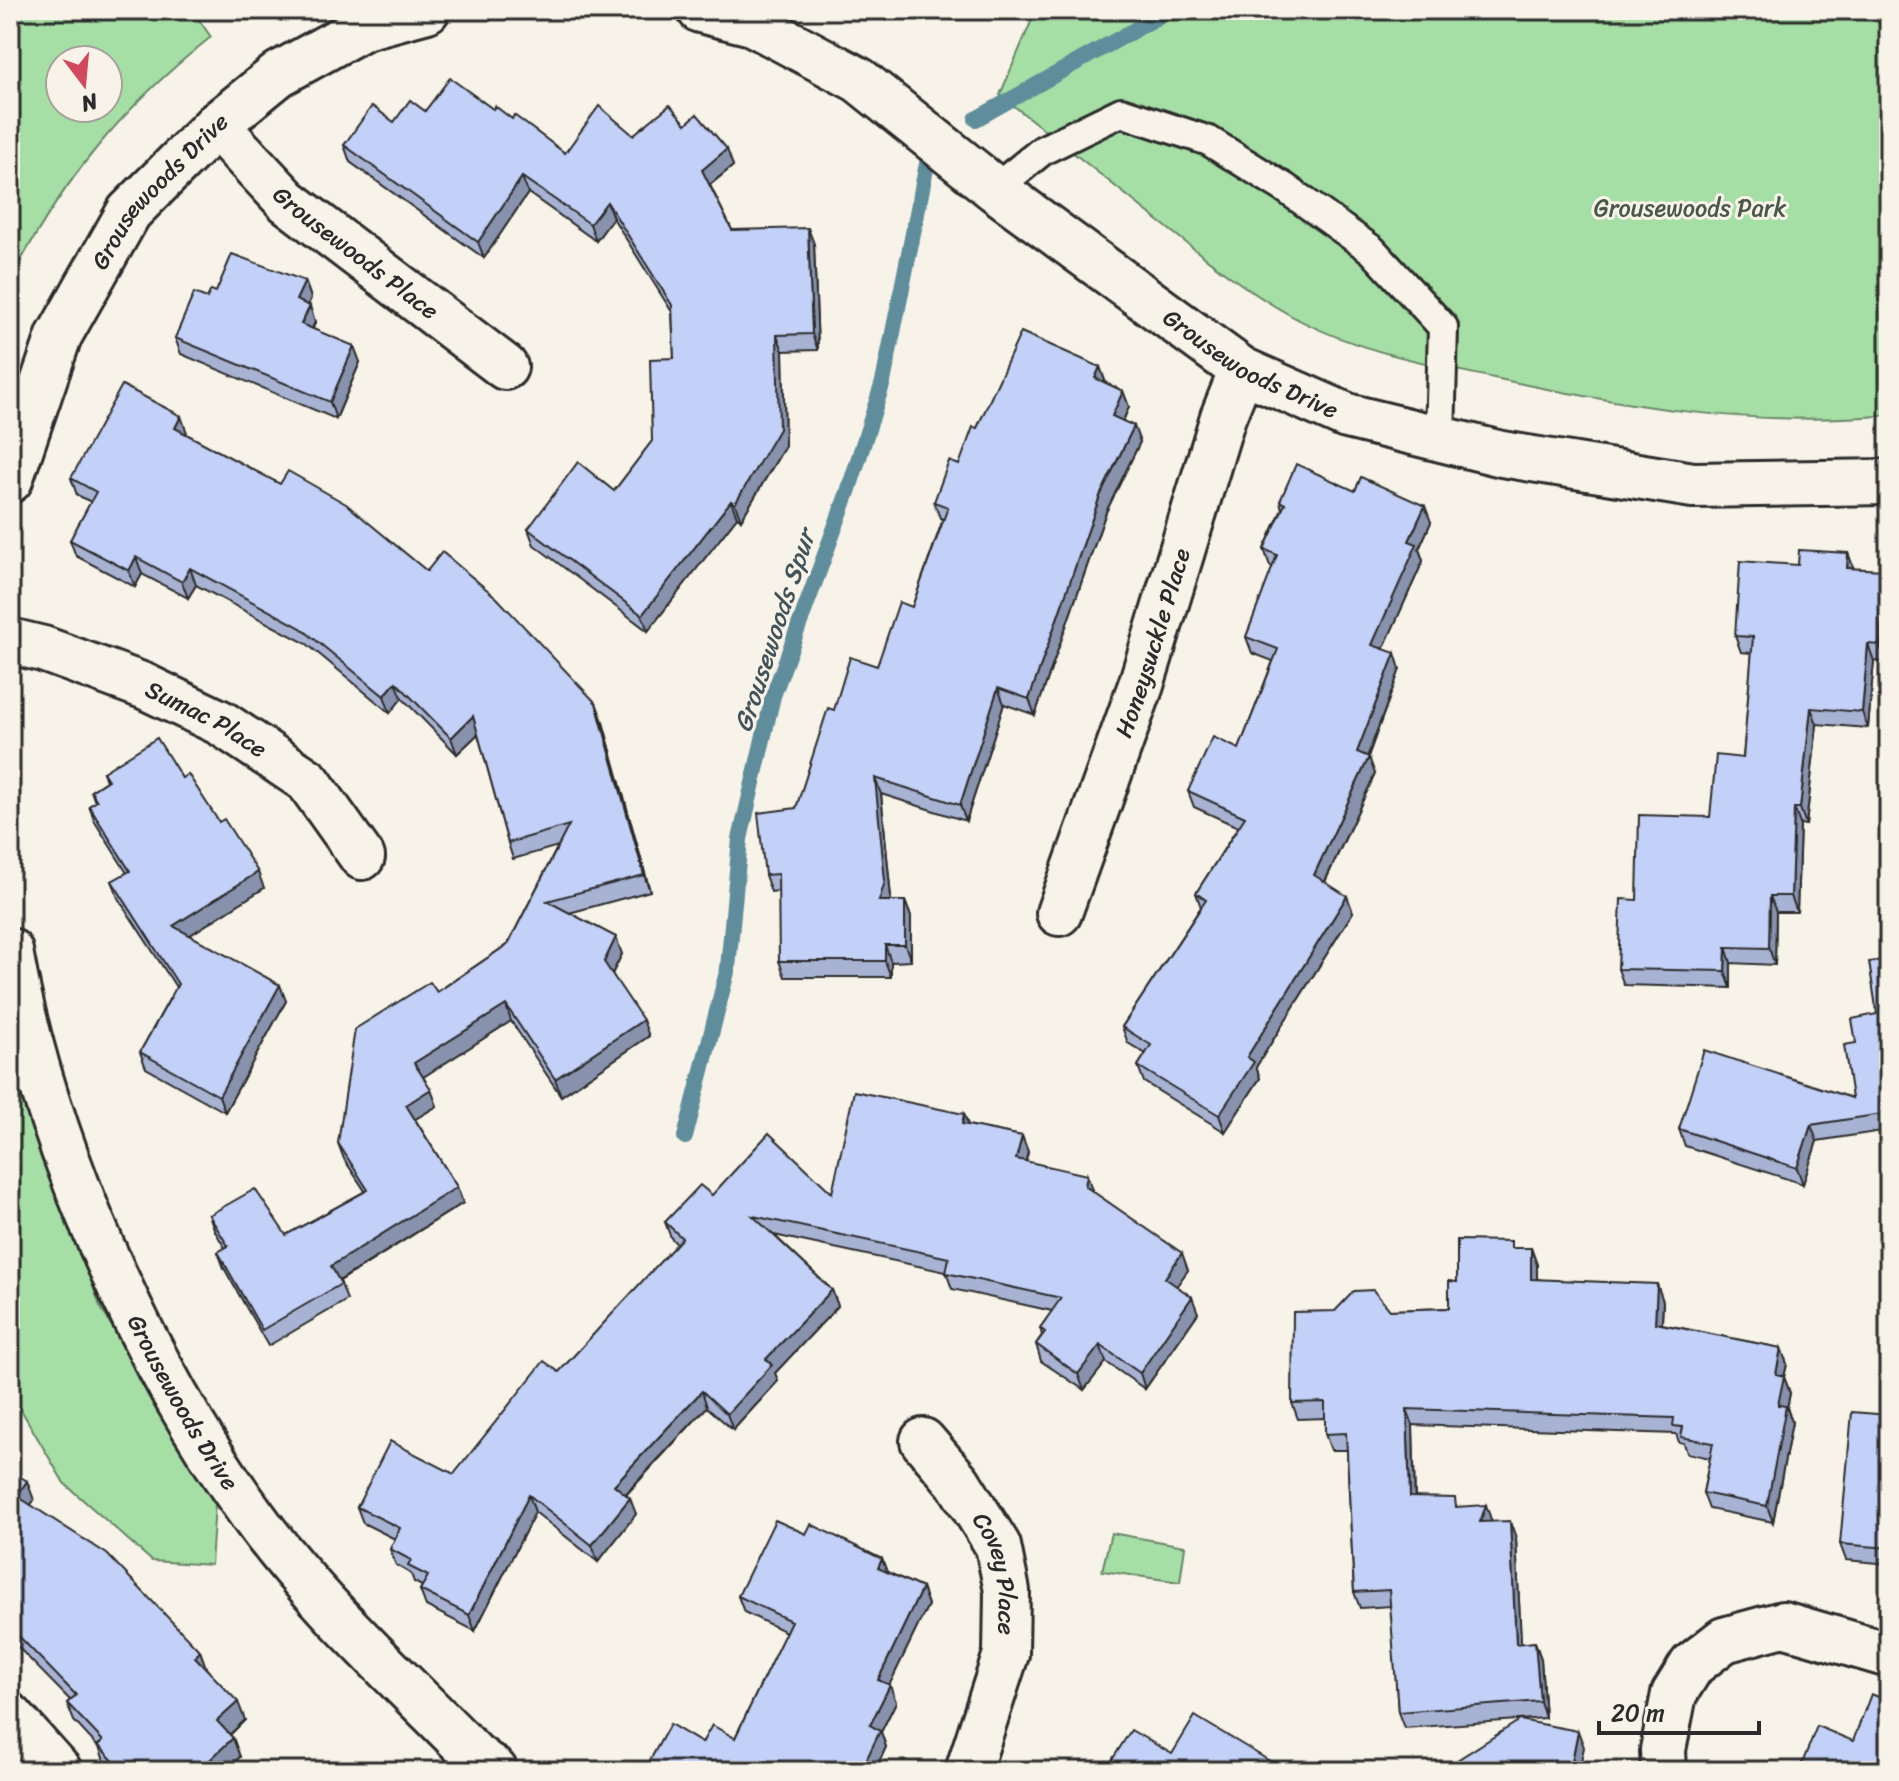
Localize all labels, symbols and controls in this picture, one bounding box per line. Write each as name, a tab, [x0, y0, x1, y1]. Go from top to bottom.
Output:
north arrow	[44, 44, 124, 124]
text: N	[76, 82, 103, 124]
street label: Grousewoods Drive	[80, 102, 238, 278]
street label: Grousewoods Place	[262, 176, 448, 331]
park label: Grousewoods Park	[1594, 187, 1787, 229]
street label: Grousewoods Drive	[1154, 297, 1345, 431]
water label: Grousewoods Spur	[720, 520, 830, 738]
street label: Honeysuckle Place	[1103, 543, 1203, 744]
street label: Sumac Place	[138, 669, 276, 769]
street label: Grousewoods Drive	[115, 1307, 250, 1499]
street label: Covey Place	[961, 1504, 1028, 1635]
scale bar	[1599, 1685, 1759, 1735]
text: 20 m	[1611, 1692, 1665, 1734]

